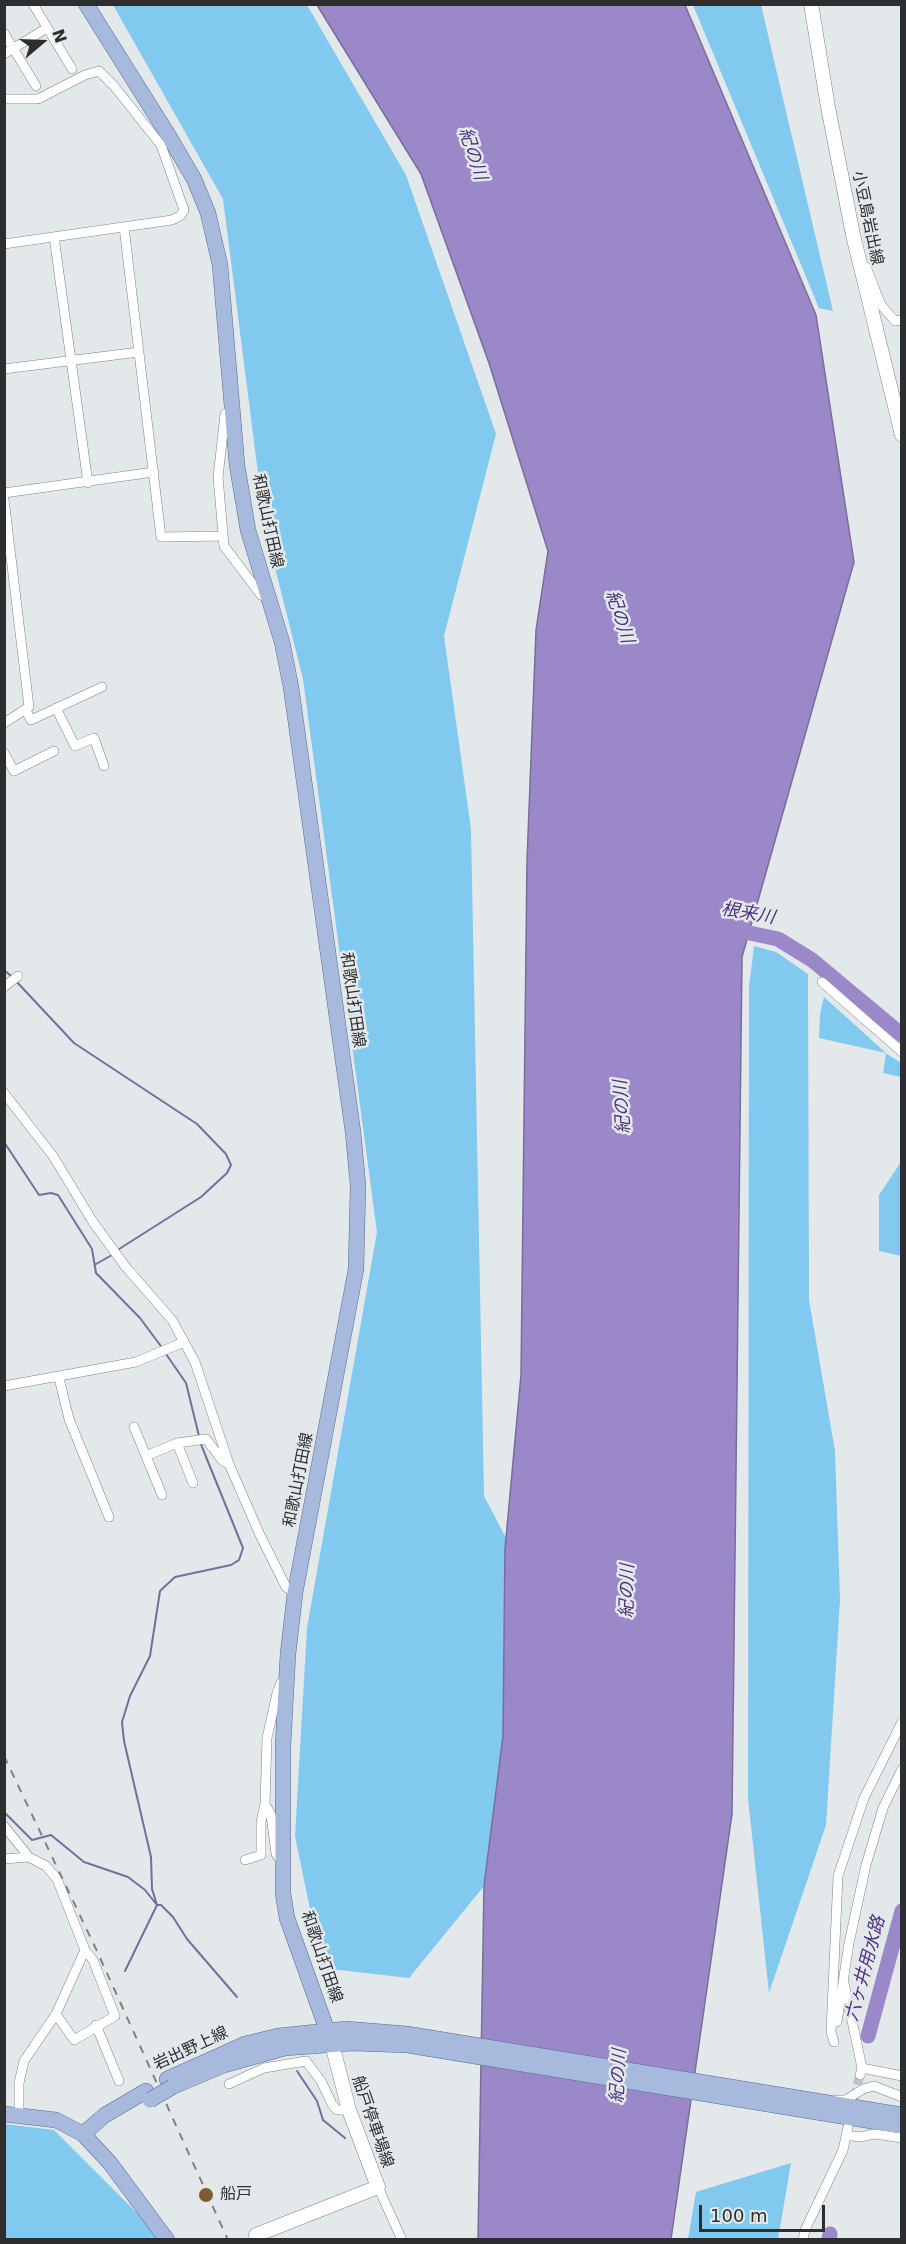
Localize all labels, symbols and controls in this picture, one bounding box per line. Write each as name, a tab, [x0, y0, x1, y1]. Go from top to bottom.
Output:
north arrow	[12, 12, 72, 72]
text: N	[48, 27, 71, 45]
water label: 紀の川	[453, 125, 491, 183]
street label: 小豆島岩出線	[848, 169, 886, 267]
street label: 和歌山打田線	[248, 472, 286, 570]
water label: 紀の川	[600, 588, 638, 646]
water label: 根来川	[720, 899, 776, 929]
street label: 和歌山打田線	[336, 951, 368, 1049]
water label: 紀の川	[610, 1079, 636, 1135]
street label: 和歌山打田線	[280, 1431, 318, 1529]
water label: 紀の川	[617, 1564, 639, 1618]
street label: 和歌山打田線	[296, 1908, 346, 2006]
water label: 六ヶ井用水路	[842, 1914, 890, 2024]
street label: 岩出野上線	[151, 2023, 231, 2075]
water label: 紀の川	[607, 2048, 631, 2104]
street label: 船戸停車場線	[347, 2073, 397, 2171]
place label: 船戸	[220, 2185, 252, 2205]
marker: 船戸	[197, 2186, 215, 2204]
scale bar	[702, 2193, 828, 2231]
text: 100 m	[710, 2205, 768, 2226]

